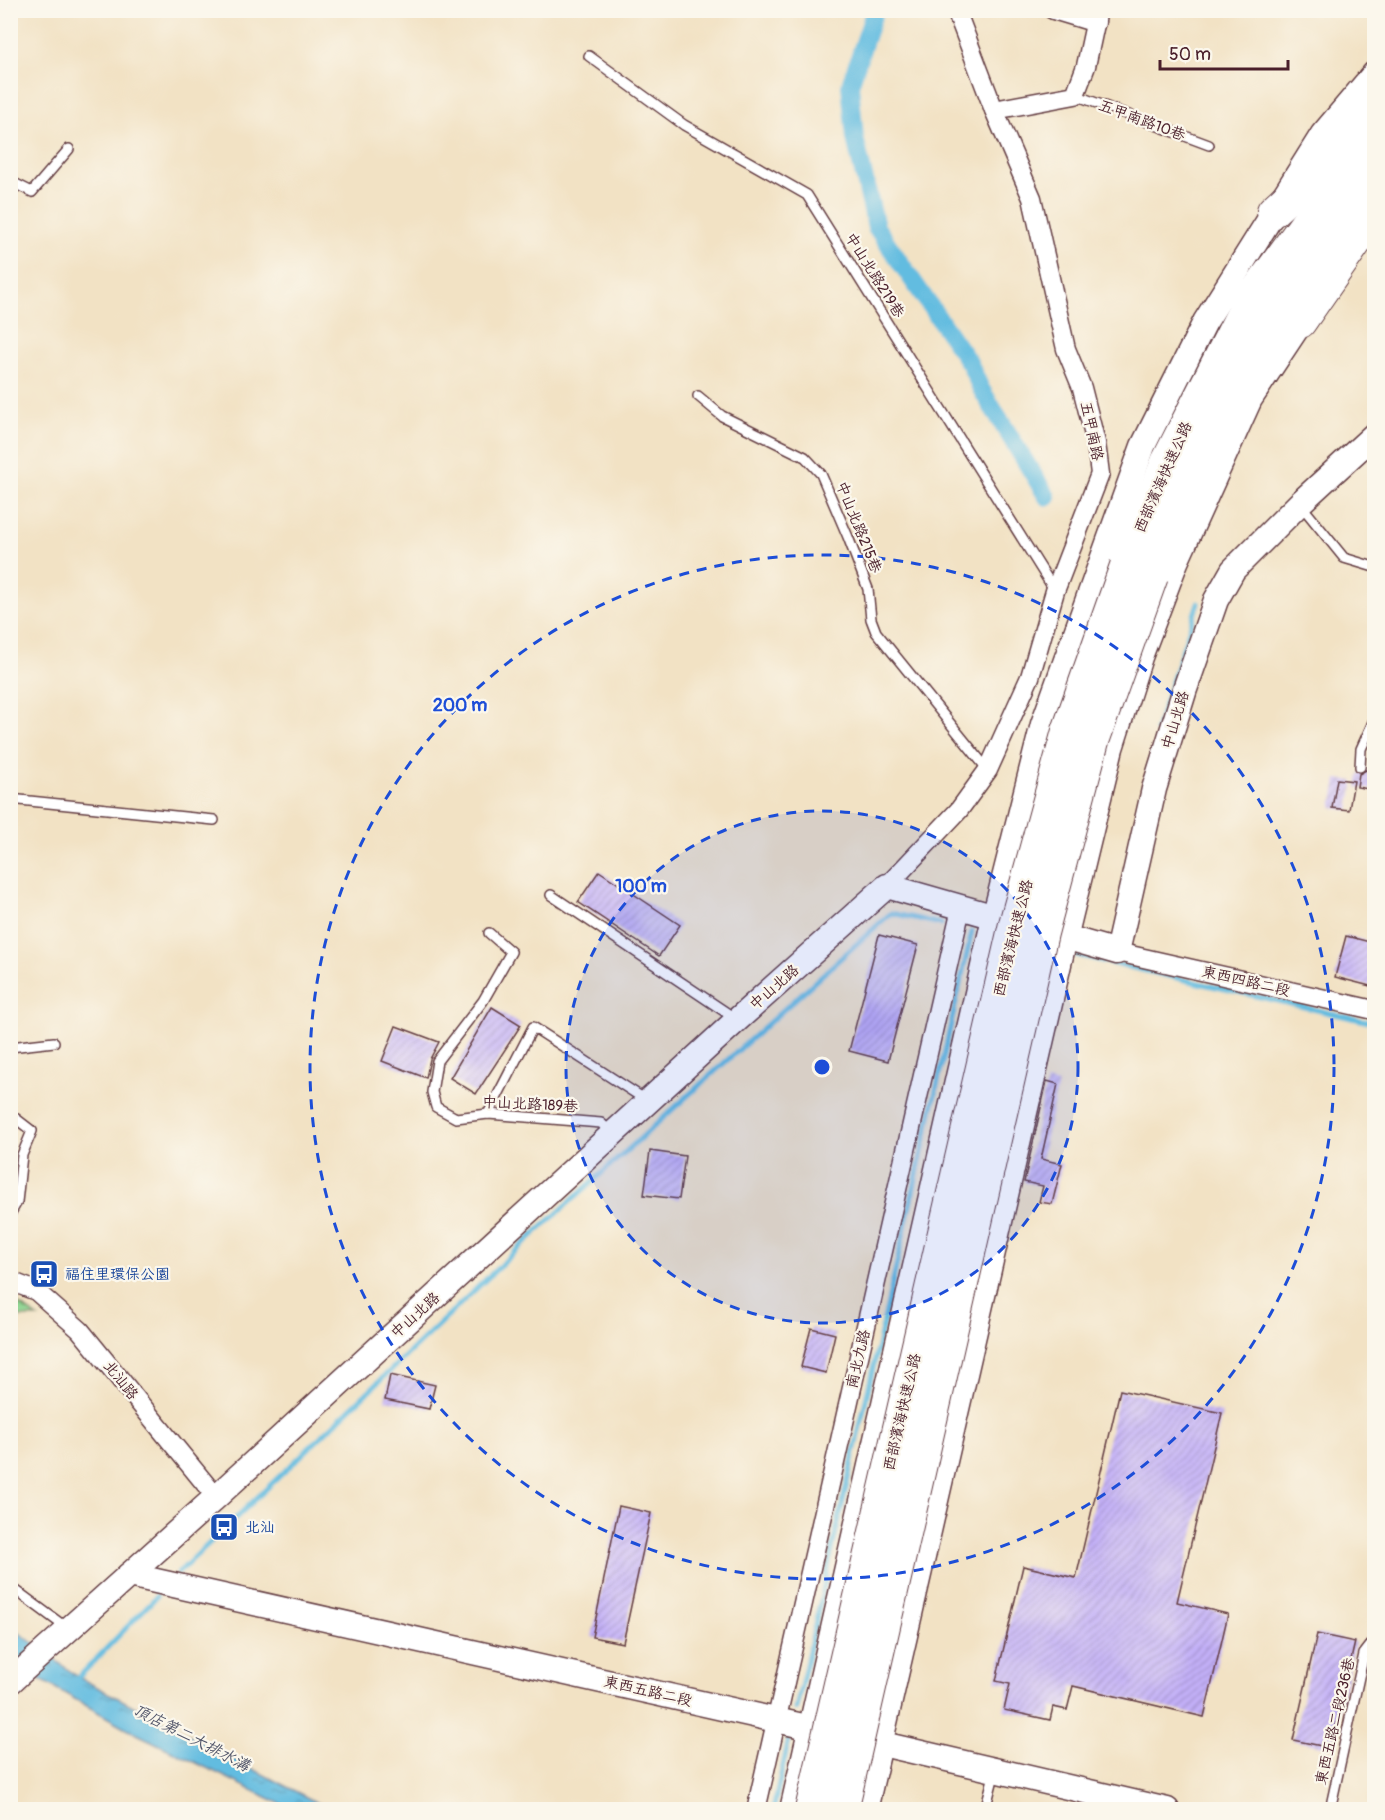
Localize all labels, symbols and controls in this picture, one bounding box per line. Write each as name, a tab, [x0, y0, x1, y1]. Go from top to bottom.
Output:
scale bar	[1160, 33, 1288, 71]
text: 50 m	[1169, 43, 1211, 66]
street label: 五甲南路10巷	[1096, 96, 1188, 145]
street label: 中山北路219巷	[841, 229, 908, 321]
street label: 五甲南路	[1076, 400, 1107, 462]
street label: 西部濱海快速公路	[1130, 419, 1197, 536]
street label: 中山北路215巷	[831, 478, 886, 576]
street label: 中山北路	[1158, 689, 1193, 752]
text: 200 m	[433, 694, 487, 717]
text: 100 m	[615, 875, 667, 898]
street label: 西部濱海快速公路	[990, 878, 1037, 999]
street label: 中山北路	[745, 961, 803, 1014]
street label: 東西四路二段	[1200, 962, 1292, 1001]
centre of rings	[812, 1057, 832, 1077]
street label: 中山北路189巷	[481, 1092, 578, 1117]
bus stop icon: 福住里環保公園	[28, 1258, 60, 1290]
place label: 福住里環保公園	[65, 1265, 170, 1284]
street label: 中山北路	[387, 1288, 444, 1343]
street label: 南北九路	[842, 1328, 874, 1390]
street label: 西部濱海快速公路	[880, 1352, 925, 1473]
street label: 北汕路	[99, 1357, 142, 1404]
bus stop icon: 北汕	[208, 1511, 240, 1543]
place label: 北汕	[245, 1518, 275, 1537]
street label: 東西五路二段236巷	[1312, 1656, 1359, 1787]
street label: 東西五路二段	[602, 1672, 694, 1711]
water label: 頂店第二大排水溝	[130, 1700, 255, 1777]

